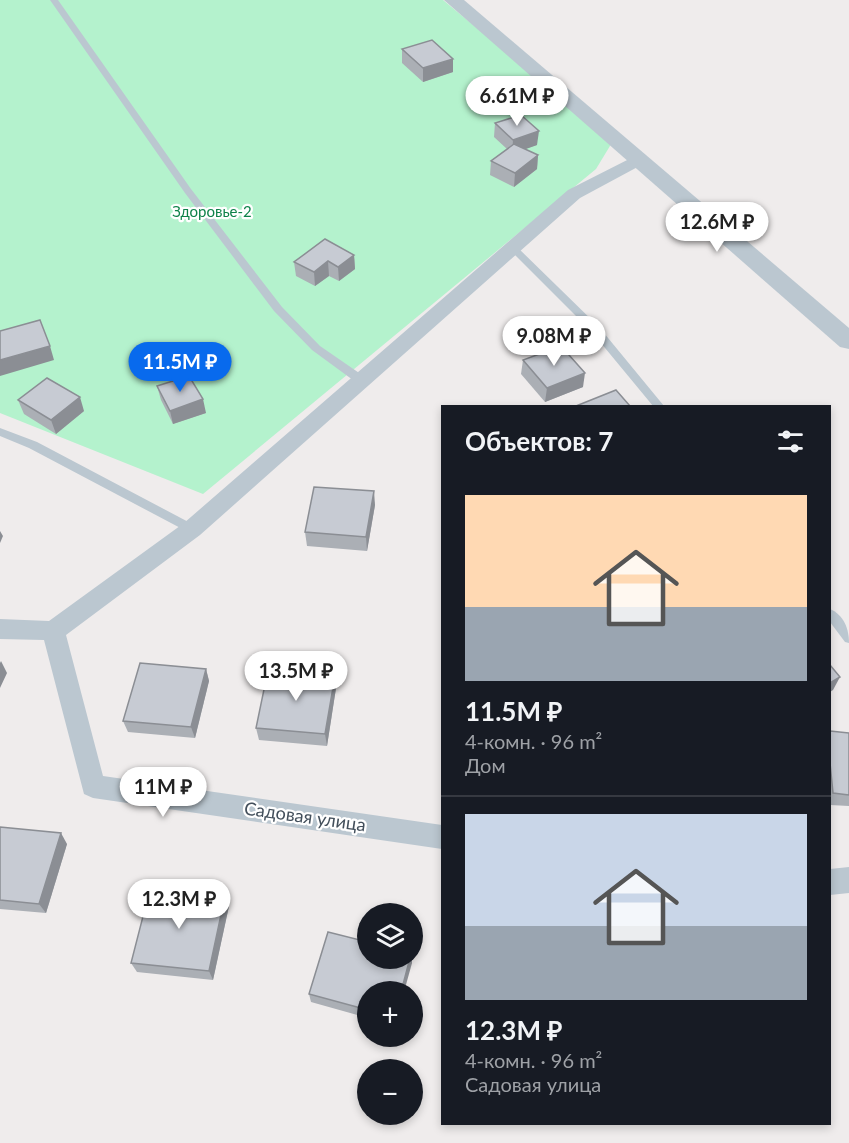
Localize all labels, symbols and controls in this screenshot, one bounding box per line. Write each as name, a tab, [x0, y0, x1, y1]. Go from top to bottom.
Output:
pin: 6.61M ₽	[462, 76, 572, 127]
text: 6.61M ₽	[480, 83, 554, 107]
park label: Здоровье-2	[172, 202, 252, 220]
pin: 12.6M ₽	[662, 202, 772, 253]
text: 12.6M ₽	[680, 209, 754, 233]
pin: 9.08M ₽	[499, 316, 609, 367]
text: 9.08M ₽	[517, 323, 591, 347]
pin: 11.5M ₽	[125, 342, 235, 393]
text: 11.5M ₽	[143, 349, 217, 373]
text: Объектов: 7	[465, 425, 613, 457]
icon: filters	[774, 425, 807, 458]
icon: home	[582, 534, 690, 642]
pin: 13.5M ₽	[241, 651, 351, 702]
text: 13.5M ₽	[259, 658, 333, 682]
text: 11.5M ₽	[465, 695, 562, 727]
text: 4-комн. · 96 m²	[465, 729, 602, 753]
text: Дом	[465, 753, 506, 777]
pin: 11M ₽	[121, 767, 205, 818]
text: 11M ₽	[134, 774, 192, 798]
street label: Садовая улица	[243, 797, 367, 835]
icon: home	[582, 853, 690, 961]
pin: 12.3M ₽	[124, 879, 234, 930]
text: 12.3M ₽	[142, 886, 216, 910]
map controls	[357, 903, 423, 1125]
button: layers	[357, 903, 423, 969]
button: +	[357, 981, 423, 1047]
text: 12.3M ₽	[465, 1014, 562, 1046]
text: 4-комн. · 96 m²	[465, 1048, 602, 1072]
button: −	[357, 1059, 423, 1125]
text: Садовая улица	[465, 1072, 601, 1096]

